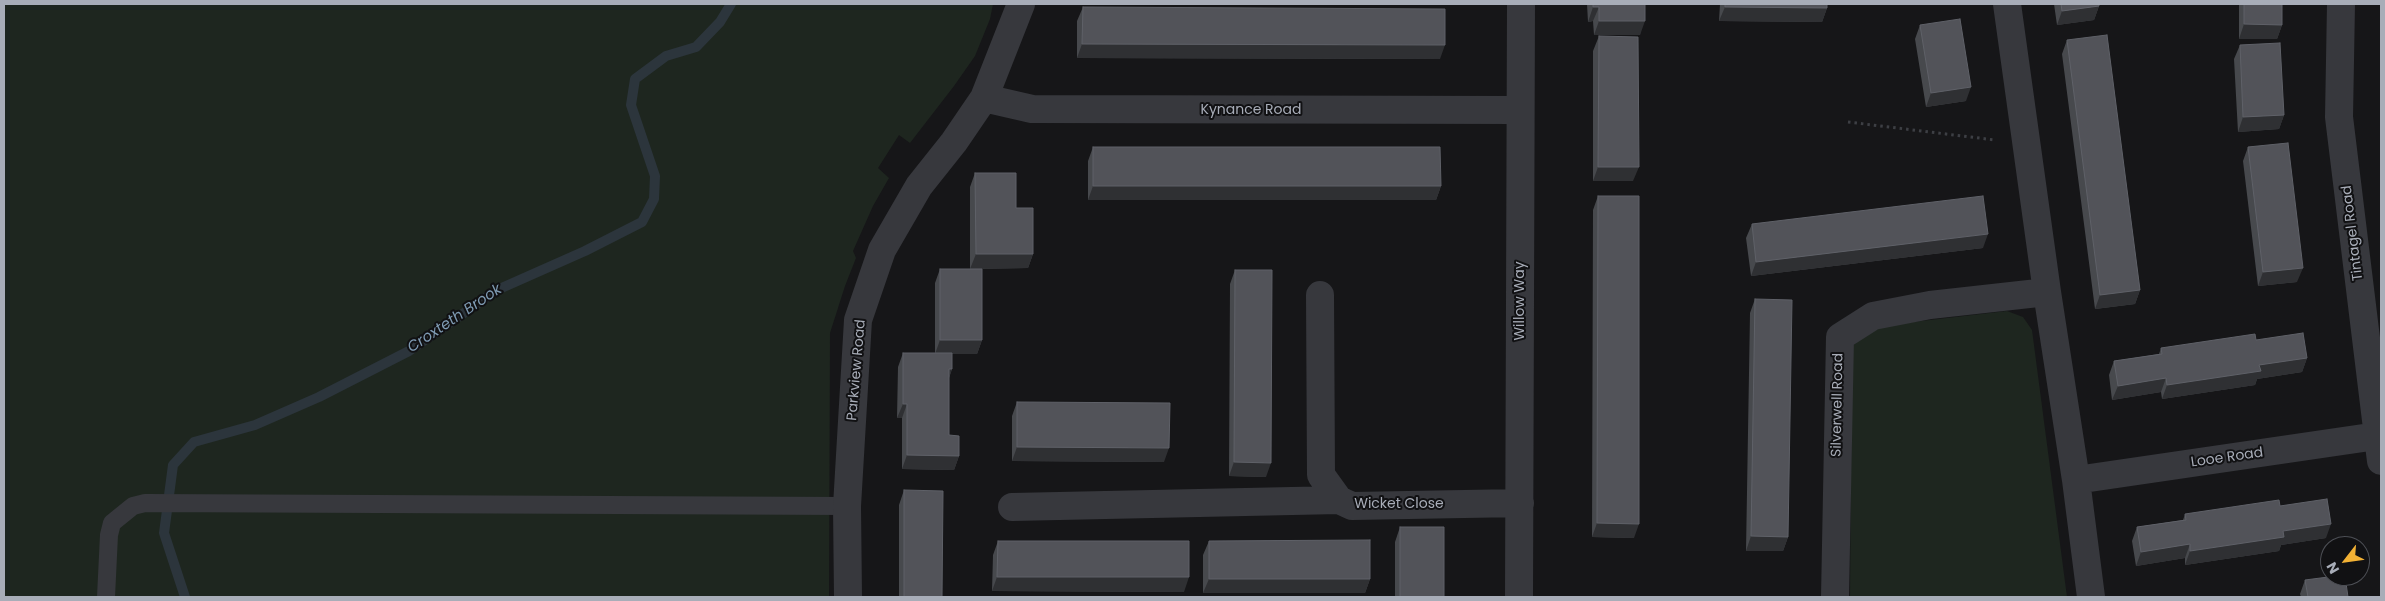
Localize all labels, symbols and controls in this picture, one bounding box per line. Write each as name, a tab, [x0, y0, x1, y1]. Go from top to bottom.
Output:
street label: Kynance Road	[1201, 102, 1301, 118]
street label: Tintagel Road	[2339, 184, 2367, 282]
street label: Willow Way	[1512, 261, 1528, 341]
water label: Croxteth Brook	[404, 281, 506, 357]
street label: Parkview Road	[844, 319, 870, 421]
street label: Silverwell Road	[1829, 353, 1847, 457]
street label: Looe Road	[2190, 445, 2264, 471]
street label: Wicket Close	[1354, 496, 1444, 512]
north arrow	[2320, 536, 2370, 586]
text: N	[2322, 558, 2344, 578]

